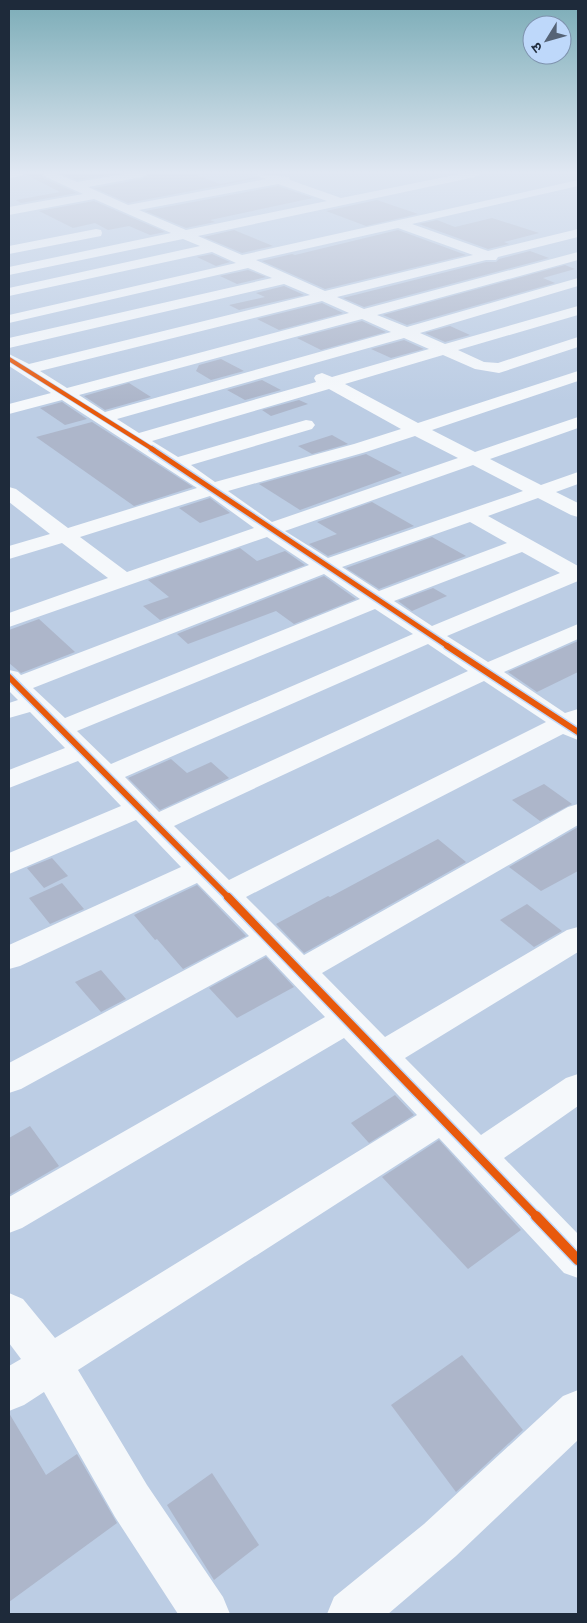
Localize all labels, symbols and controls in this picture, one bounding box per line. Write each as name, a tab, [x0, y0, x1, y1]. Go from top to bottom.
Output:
north arrow	[522, 15, 572, 65]
text: उ	[526, 38, 546, 57]

